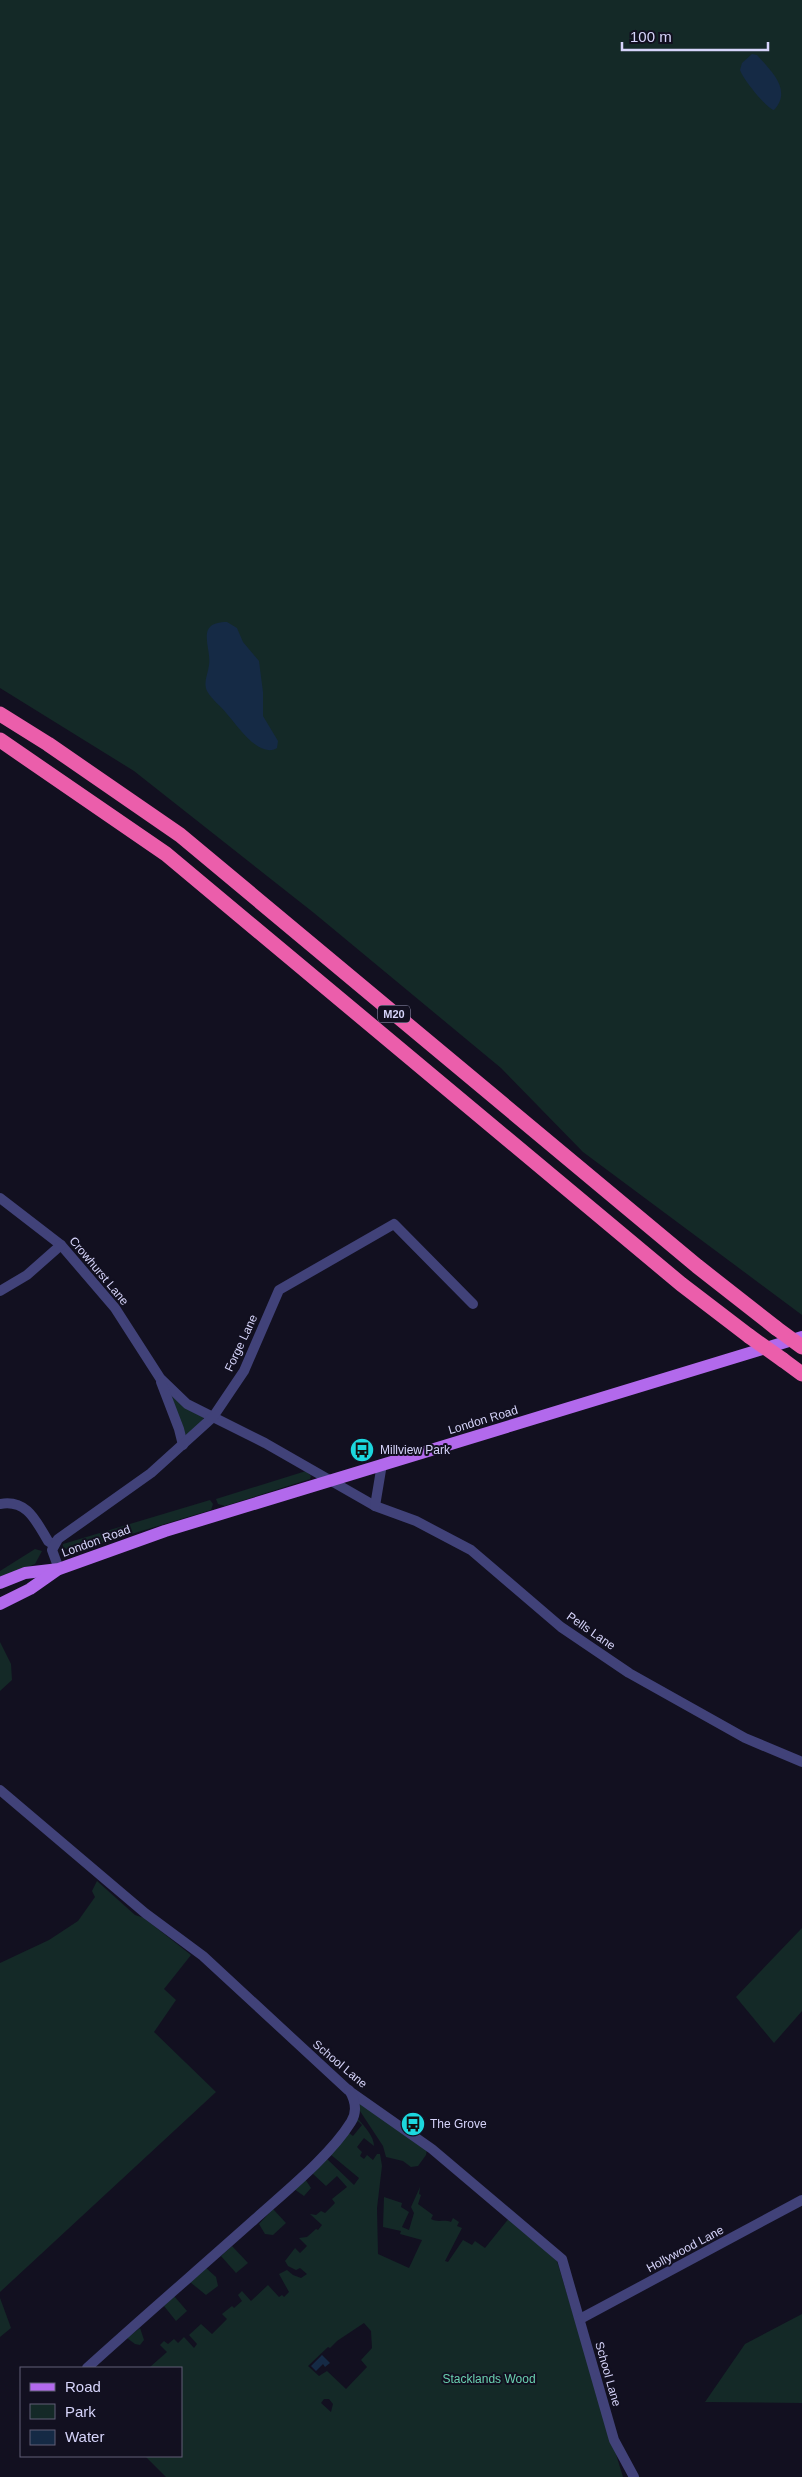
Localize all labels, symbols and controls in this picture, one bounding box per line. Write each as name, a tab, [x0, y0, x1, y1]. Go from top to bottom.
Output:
scale bar	[622, 20, 768, 52]
text: 100 m	[630, 28, 672, 45]
road number: M20	[378, 1006, 410, 1022]
street label: Crowhurst Lane	[66, 1234, 132, 1308]
street label: Forge Lane	[222, 1312, 260, 1374]
street label: London Road	[446, 1403, 520, 1437]
bus stop icon: Millview Park	[349, 1437, 375, 1463]
place label: Millview Park	[380, 1443, 451, 1457]
street label: London Road	[60, 1522, 132, 1560]
street label: Pells Lane	[564, 1609, 618, 1653]
street label: School Lane	[310, 2037, 370, 2091]
bus stop icon: The Grove	[400, 2111, 426, 2137]
place label: The Grove	[430, 2117, 487, 2131]
street label: Hollywood Lane	[644, 2223, 726, 2275]
street label: School Lane	[592, 2340, 624, 2408]
legend	[20, 2367, 182, 2457]
park label: Stacklands Wood	[442, 2372, 536, 2386]
text: Road	[65, 2378, 101, 2395]
text: Park	[65, 2403, 96, 2420]
text: Water	[65, 2428, 104, 2445]

